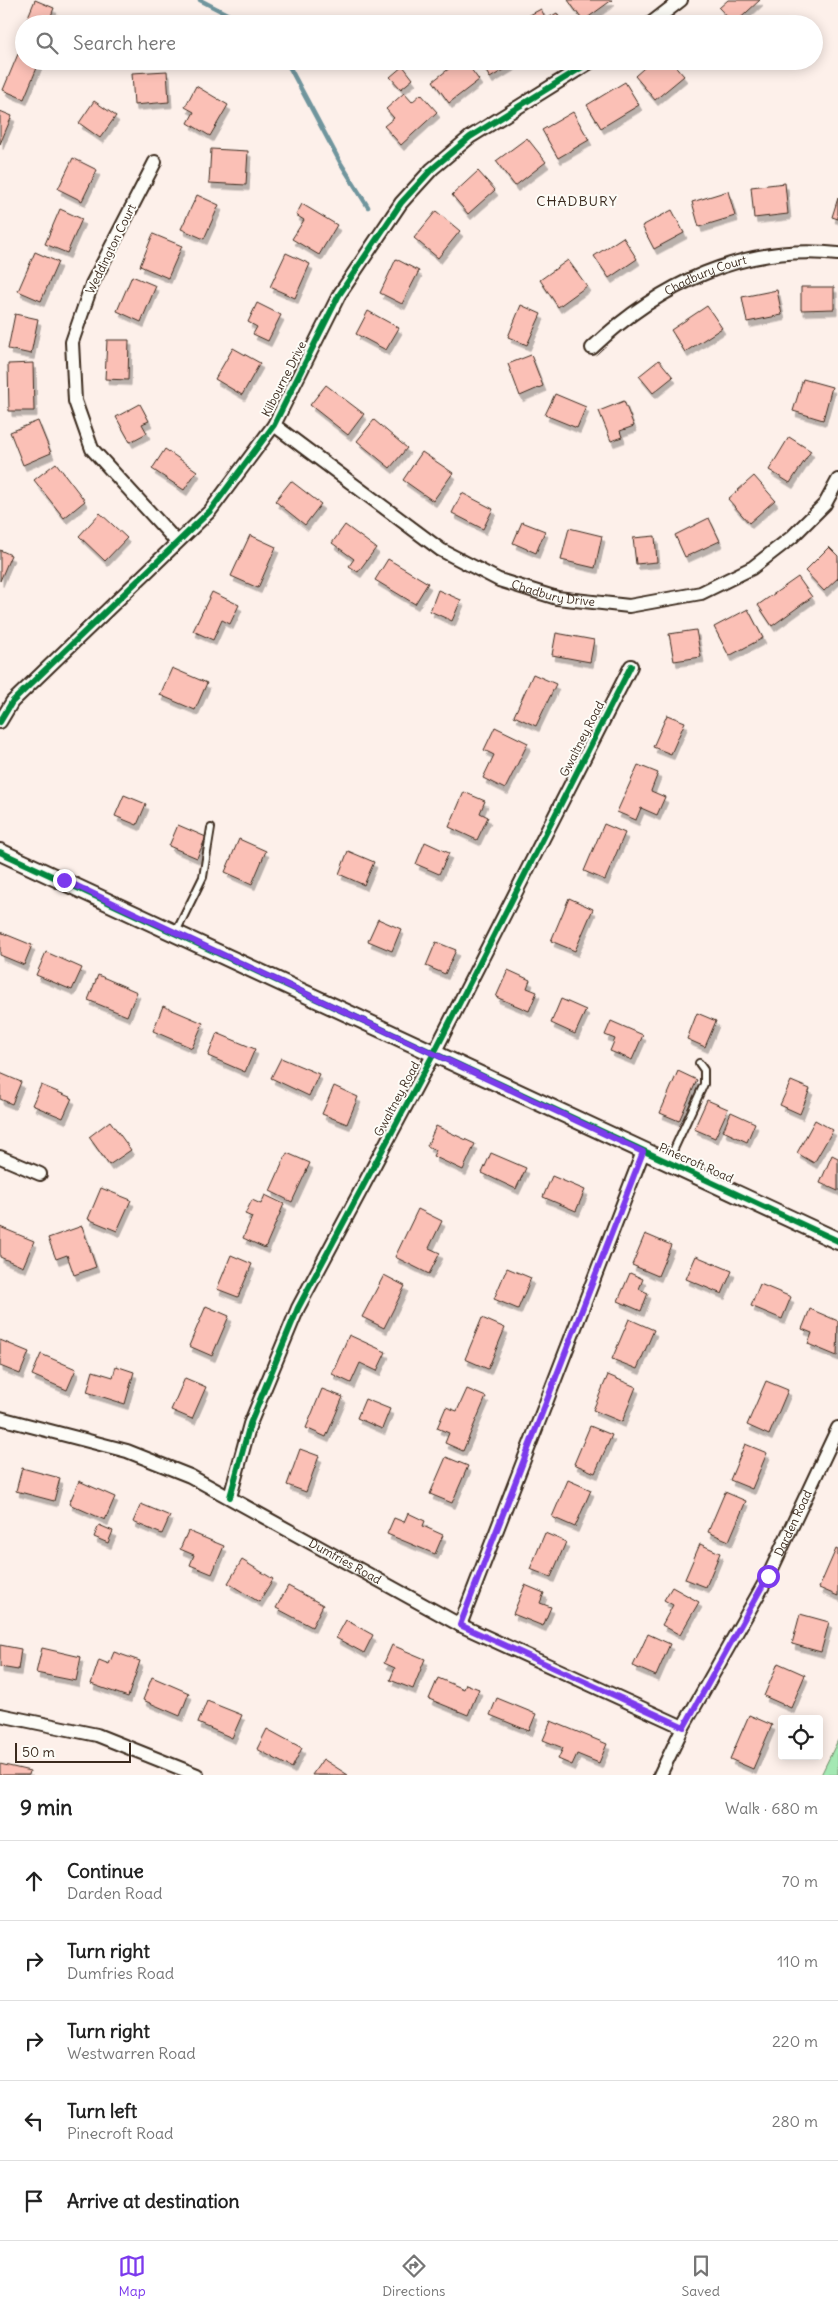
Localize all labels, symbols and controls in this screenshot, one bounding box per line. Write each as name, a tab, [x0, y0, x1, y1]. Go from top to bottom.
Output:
search box	[15, 15, 823, 70]
icon: search	[33, 29, 61, 57]
text: Search here	[73, 31, 176, 55]
district label: CHADBURY	[536, 192, 618, 210]
street label: Weddington Court	[82, 201, 139, 296]
street label: Chadbury Court	[662, 252, 748, 299]
street label: Kilbourne Drive	[258, 339, 309, 419]
street label: Chadbury Drive	[510, 576, 596, 609]
street label: Gwaltney Road	[556, 698, 607, 779]
route end	[53, 869, 76, 892]
street label: Gwaltney Road	[370, 1059, 423, 1139]
street label: Pinecroft Road	[657, 1139, 736, 1186]
street label: Darden Road	[771, 1487, 815, 1559]
street label: Dumfries Road	[306, 1535, 384, 1587]
route start	[757, 1565, 780, 1588]
map controls	[778, 1715, 823, 1760]
button: locate	[778, 1715, 823, 1760]
scale bar	[15, 1740, 131, 1763]
text: 50 m	[22, 1743, 55, 1761]
text: 9 min	[20, 1794, 72, 1821]
text: Walk · 680 m	[725, 1798, 818, 1818]
text: Continue	[67, 1859, 144, 1883]
icon: ahead	[20, 1867, 48, 1895]
text: 70 m	[782, 1871, 818, 1891]
text: Darden Road	[67, 1883, 162, 1903]
text: Turn right	[67, 1939, 150, 1963]
icon: right	[20, 1947, 48, 1975]
text: 110 m	[777, 1951, 818, 1971]
text: Dumfries Road	[67, 1963, 174, 1983]
text: Turn right	[67, 2019, 150, 2043]
icon: right	[20, 2027, 48, 2055]
text: 220 m	[772, 2031, 818, 2051]
text: Westwarren Road	[67, 2043, 196, 2063]
text: Turn left	[67, 2099, 137, 2123]
icon: left	[20, 2107, 48, 2135]
text: 280 m	[772, 2111, 818, 2131]
text: Pinecroft Road	[67, 2123, 173, 2143]
icon: arrive	[20, 2187, 48, 2215]
text: Arrive at destination	[67, 2189, 240, 2213]
tab: Map	[118, 2252, 146, 2300]
tab: Directions	[382, 2252, 445, 2300]
tab: Saved	[682, 2252, 720, 2300]

